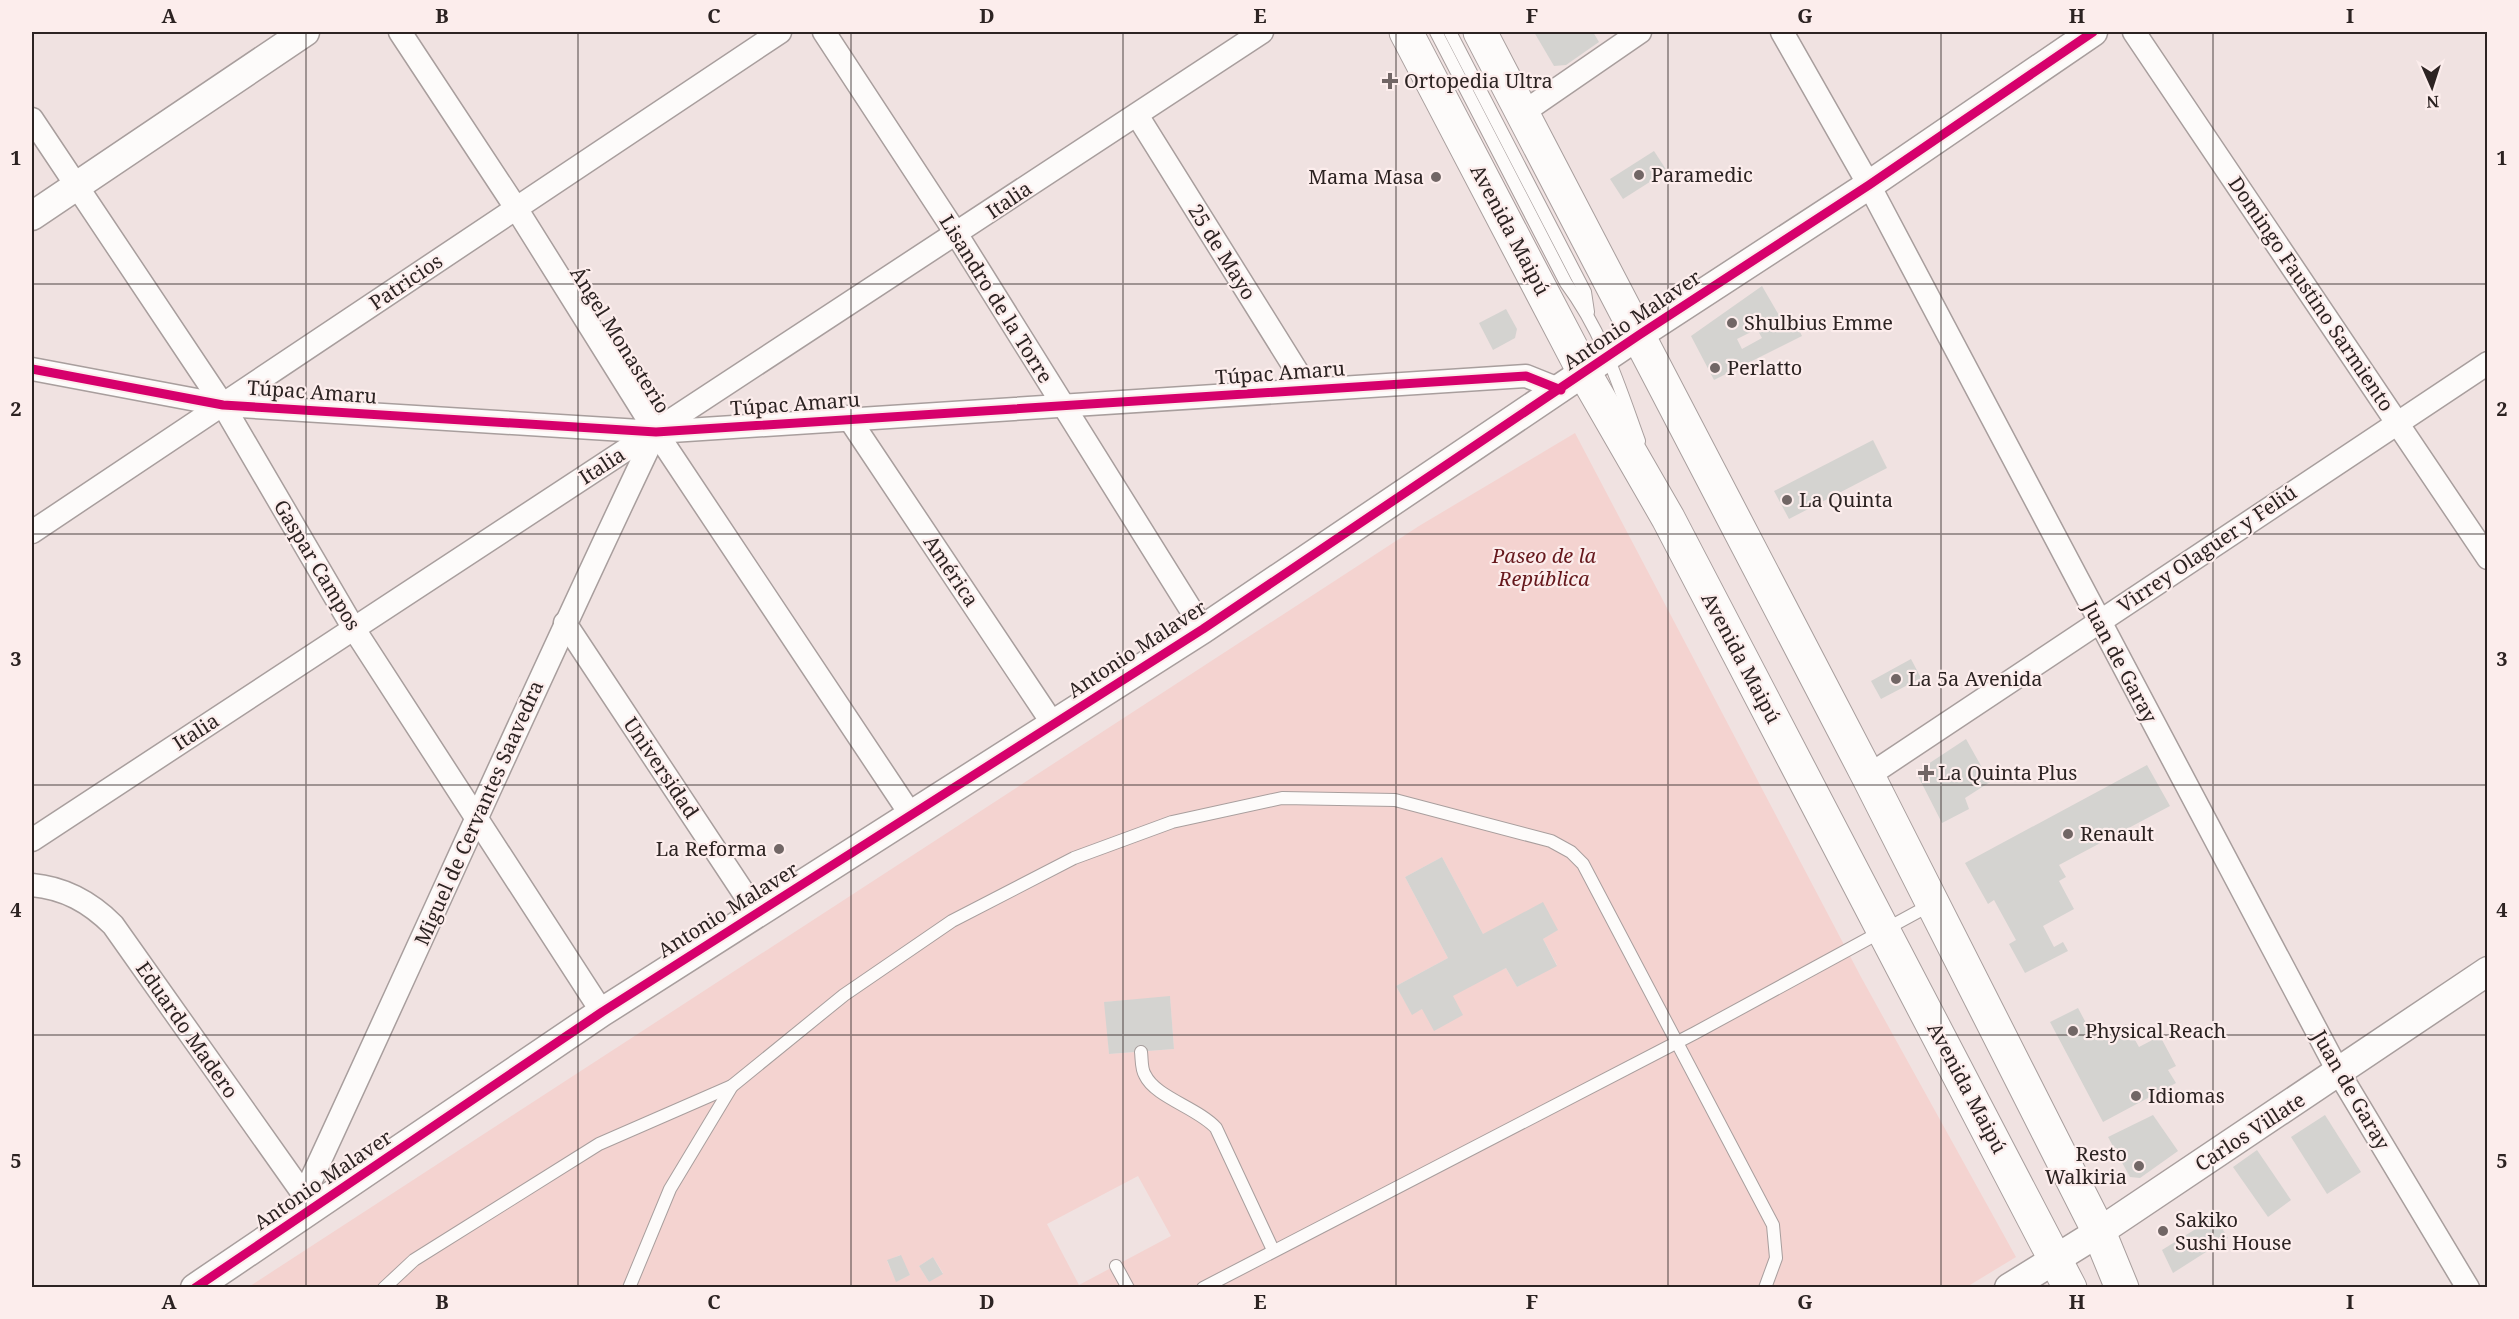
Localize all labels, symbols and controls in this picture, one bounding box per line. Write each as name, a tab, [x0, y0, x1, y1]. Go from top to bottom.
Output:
text: A	[161, 2, 177, 29]
text: B	[435, 2, 449, 29]
text: C	[707, 2, 721, 29]
text: D	[979, 2, 995, 29]
text: E	[1253, 2, 1267, 29]
text: F	[1526, 2, 1538, 29]
text: G	[1797, 2, 1813, 29]
text: H	[2069, 2, 2085, 29]
text: I	[2346, 2, 2354, 29]
north arrow	[2402, 57, 2462, 117]
place label: Ortopedia Ultra	[1404, 67, 1553, 94]
marker: Ortopedia Ultra	[1381, 72, 1399, 90]
text: N	[2426, 91, 2440, 113]
text: 1	[10, 144, 22, 171]
text: 1	[2496, 144, 2508, 171]
street label: Avenida Maipú	[1465, 160, 1556, 300]
place label: Paramedic	[1651, 161, 1753, 188]
place label: Mama Masa	[1308, 163, 1424, 190]
marker: Paramedic	[1632, 168, 1646, 182]
marker: Mama Masa	[1429, 170, 1443, 184]
street label: Domingo Faustino Sarmiento	[2223, 171, 2400, 416]
street label: Italia	[981, 175, 1037, 225]
street label: 25 de Mayo	[1182, 199, 1263, 305]
street label: Lisandro de la Torre	[934, 209, 1059, 388]
street label: Patricios	[364, 247, 448, 316]
street label: Ángel Monasterio	[564, 261, 677, 418]
street label: Antonio Malaver	[1558, 263, 1706, 376]
place label: Shulbius Emme	[1744, 309, 1893, 336]
marker: Shulbius Emme	[1725, 316, 1739, 330]
street label: Túpac Amaru	[1214, 354, 1346, 390]
place label: Perlatto	[1727, 354, 1802, 381]
marker: Perlatto	[1708, 361, 1722, 375]
street label: Túpac Amaru	[246, 374, 378, 410]
street label: Túpac Amaru	[729, 385, 861, 421]
text: 2	[10, 395, 22, 422]
text: 2	[2496, 395, 2508, 422]
street label: Italia	[574, 441, 630, 490]
street label: Virrey Olaguer y Feliú	[2112, 478, 2302, 619]
place label: La Quinta	[1799, 486, 1893, 513]
marker: La Quinta	[1780, 493, 1794, 507]
street label: Gaspar Campos	[268, 494, 367, 635]
street label: América	[918, 530, 985, 612]
park label: Paseo de la República	[1491, 542, 1596, 592]
street label: Avenida Maipú	[1696, 588, 1787, 728]
street label: Antonio Malaver	[1062, 593, 1212, 704]
street label: Juan de Garay	[2077, 595, 2164, 728]
text: 3	[10, 645, 22, 672]
text: 3	[2496, 645, 2508, 672]
place label: La 5a Avenida	[1908, 665, 2043, 692]
marker: La 5a Avenida	[1889, 672, 1903, 686]
street label: Miguel de Cervantes Saavedra	[408, 676, 549, 949]
street label: Italia	[168, 707, 224, 756]
street label: Universidad	[618, 712, 705, 824]
place label: La Quinta Plus	[1938, 759, 2077, 786]
marker: La Quinta Plus	[1919, 766, 1933, 780]
place label: Renault	[2080, 820, 2154, 847]
marker: Renault	[2061, 827, 2075, 841]
place label: La Reforma	[656, 835, 767, 862]
marker: La Reforma	[772, 842, 786, 856]
street label: Antonio Malaver	[652, 855, 804, 964]
text: 4	[10, 896, 22, 923]
text: 4	[2496, 896, 2508, 923]
street label: Eduardo Madero	[130, 956, 245, 1103]
place label: Physical Reach	[2085, 1017, 2227, 1044]
street label: Avenida Maipú	[1922, 1018, 2013, 1158]
marker: Physical Reach	[2066, 1024, 2080, 1038]
street label: Juan de Garay	[2306, 1024, 2397, 1155]
place label: Idiomas	[2148, 1082, 2225, 1109]
street label: Carlos Villate	[2189, 1086, 2310, 1177]
marker: Idiomas	[2129, 1089, 2143, 1103]
street label: Antonio Malaver	[249, 1123, 397, 1236]
place label: Resto Walkiria	[2045, 1140, 2127, 1190]
text: 5	[10, 1147, 22, 1174]
text: 5	[2496, 1147, 2508, 1174]
marker: Resto Walkiria	[2132, 1159, 2146, 1173]
place label: Sakiko Sushi House	[2175, 1206, 2292, 1256]
marker: Sakiko Sushi House	[2156, 1224, 2170, 1238]
text: A	[161, 1288, 177, 1315]
text: B	[435, 1288, 449, 1315]
text: C	[707, 1288, 721, 1315]
text: D	[979, 1288, 995, 1315]
text: E	[1253, 1288, 1267, 1315]
text: F	[1526, 1288, 1538, 1315]
text: G	[1797, 1288, 1813, 1315]
text: H	[2069, 1288, 2085, 1315]
text: I	[2346, 1288, 2354, 1315]

